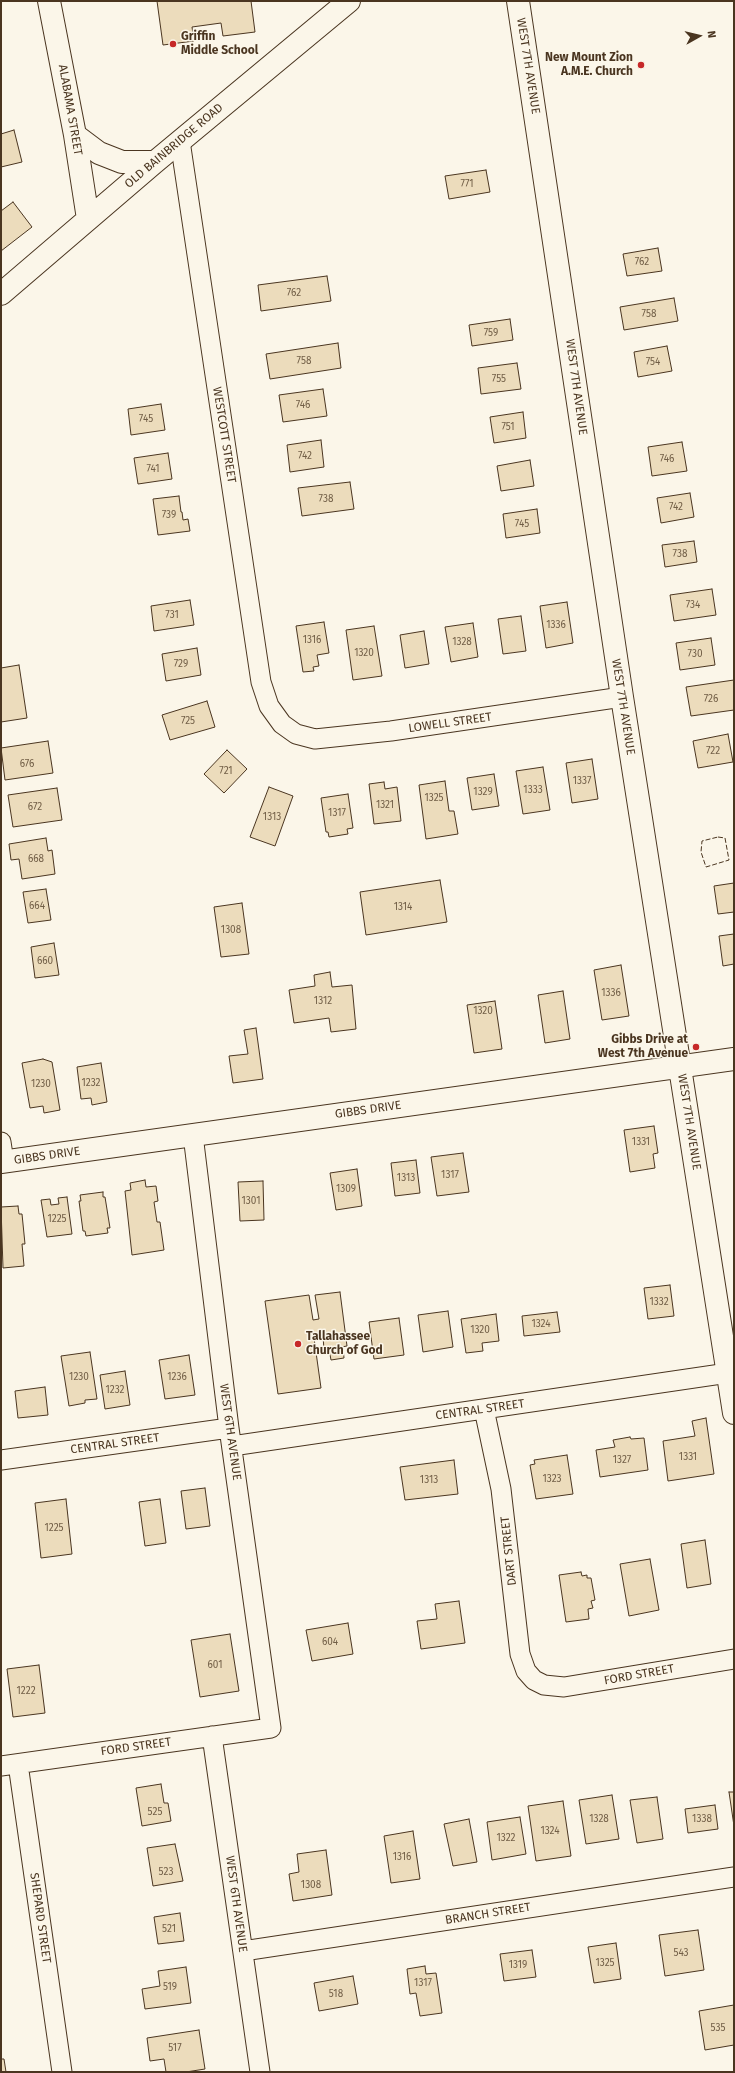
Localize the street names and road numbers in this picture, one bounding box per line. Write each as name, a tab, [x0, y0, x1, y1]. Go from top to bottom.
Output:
street label: WEST 7TH AVENUE	[513, 17, 543, 115]
street label: ALABAMA STREET	[55, 63, 85, 157]
street label: OLD BAINBRIDGE ROAD	[122, 101, 226, 191]
street label: WEST 7TH AVENUE	[562, 338, 590, 436]
street label: WESTCOTT STREET	[209, 386, 239, 484]
street label: WEST 7TH AVENUE	[608, 658, 638, 756]
street label: LOWELL STREET	[407, 710, 493, 736]
street label: WEST 7TH AVENUE	[674, 1073, 704, 1171]
street label: GIBBS DRIVE	[334, 1098, 402, 1122]
street label: GIBBS DRIVE	[13, 1144, 81, 1168]
street label: WEST 6TH AVENUE	[216, 1383, 244, 1481]
street label: CENTRAL STREET	[435, 1397, 525, 1423]
street label: CENTRAL STREET	[70, 1431, 160, 1457]
street label: DART STREET	[498, 1516, 520, 1586]
street label: FORD STREET	[603, 1662, 675, 1688]
street label: FORD STREET	[100, 1735, 172, 1759]
street label: WEST 6TH AVENUE	[222, 1855, 250, 1953]
street label: SHEPARD STREET	[27, 1872, 53, 1964]
street label: BRANCH STREET	[444, 1900, 532, 1928]

